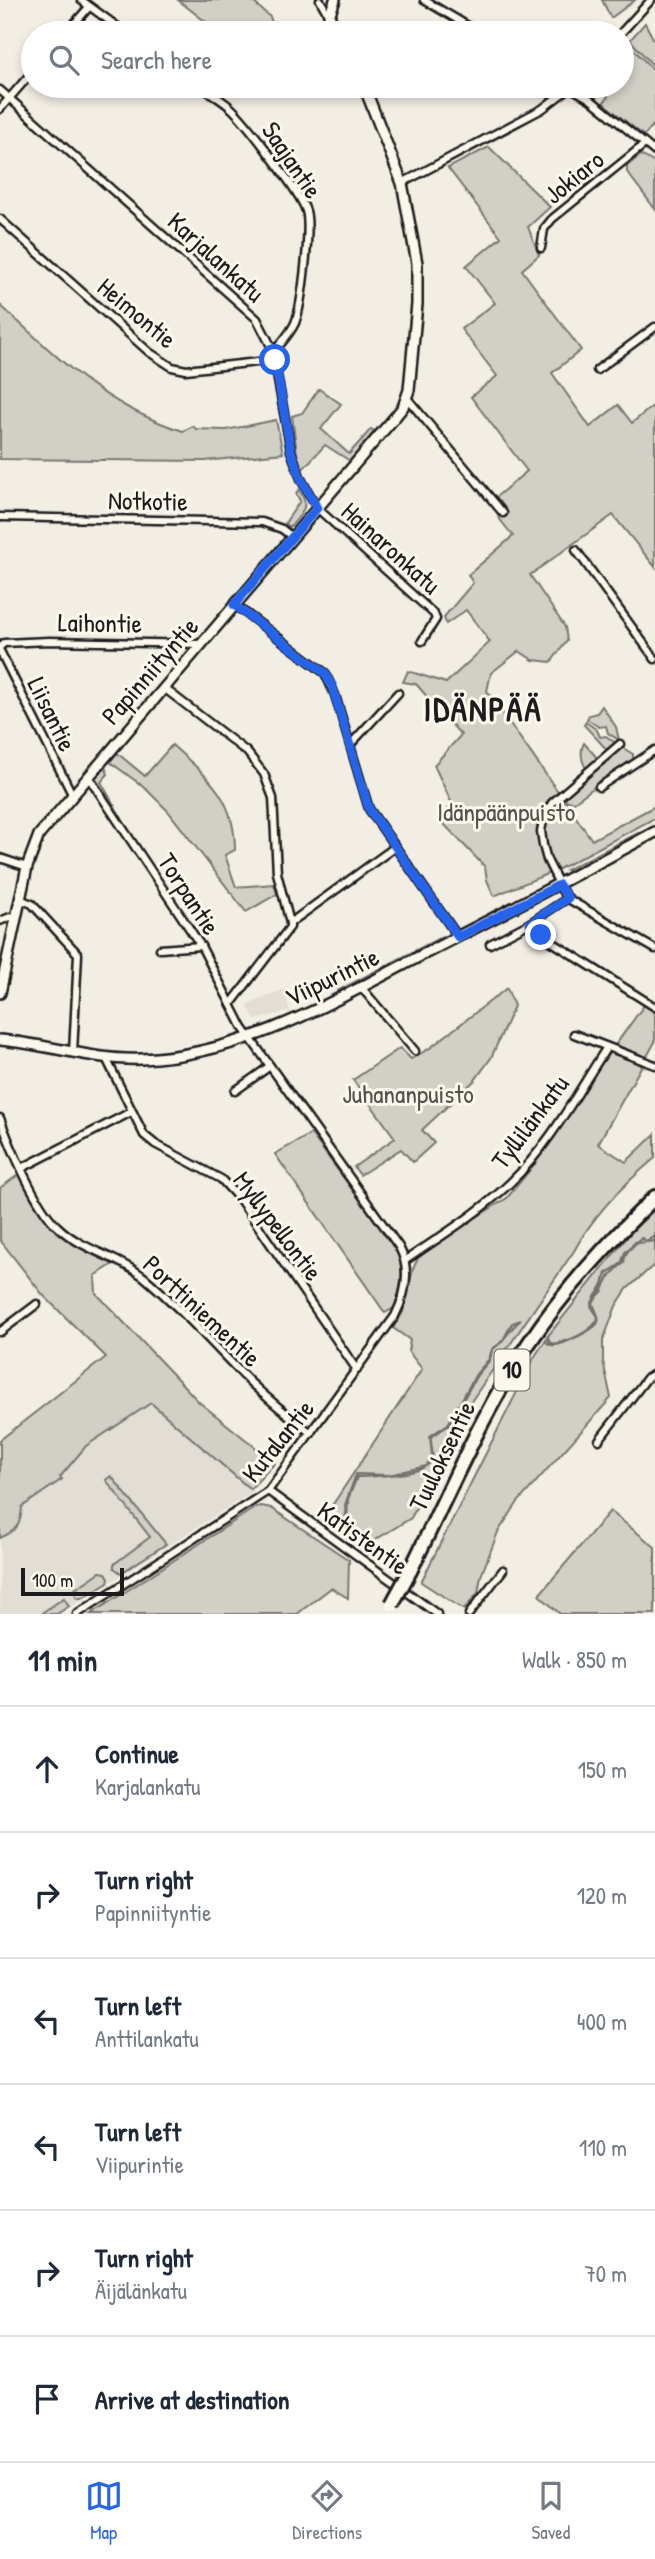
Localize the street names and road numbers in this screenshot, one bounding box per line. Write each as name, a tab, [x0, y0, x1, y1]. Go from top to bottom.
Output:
street label: Saajantie	[254, 114, 331, 205]
street label: Jokiaro	[536, 142, 611, 211]
street label: Karjalankatu	[160, 204, 272, 310]
street label: Heimontie	[90, 269, 184, 356]
street label: Notkotie	[108, 482, 188, 519]
street label: Hainaronkatu	[334, 494, 449, 602]
street label: Laihontie	[58, 604, 142, 641]
street label: Papinniityntie	[93, 610, 206, 732]
street label: Liisantie	[20, 671, 85, 757]
street label: Torpantie	[150, 846, 229, 941]
street label: Viipurintie	[279, 939, 385, 1014]
street label: Tyllilänkatu	[483, 1067, 576, 1176]
street label: Myllypellontie	[226, 1164, 331, 1288]
street label: Porttiniementie	[136, 1247, 269, 1374]
road number: 10	[494, 1350, 530, 1390]
street label: Kutalantie	[233, 1392, 322, 1489]
street label: Tuuloksentie	[400, 1395, 483, 1517]
street label: Katistentie	[311, 1493, 416, 1583]

